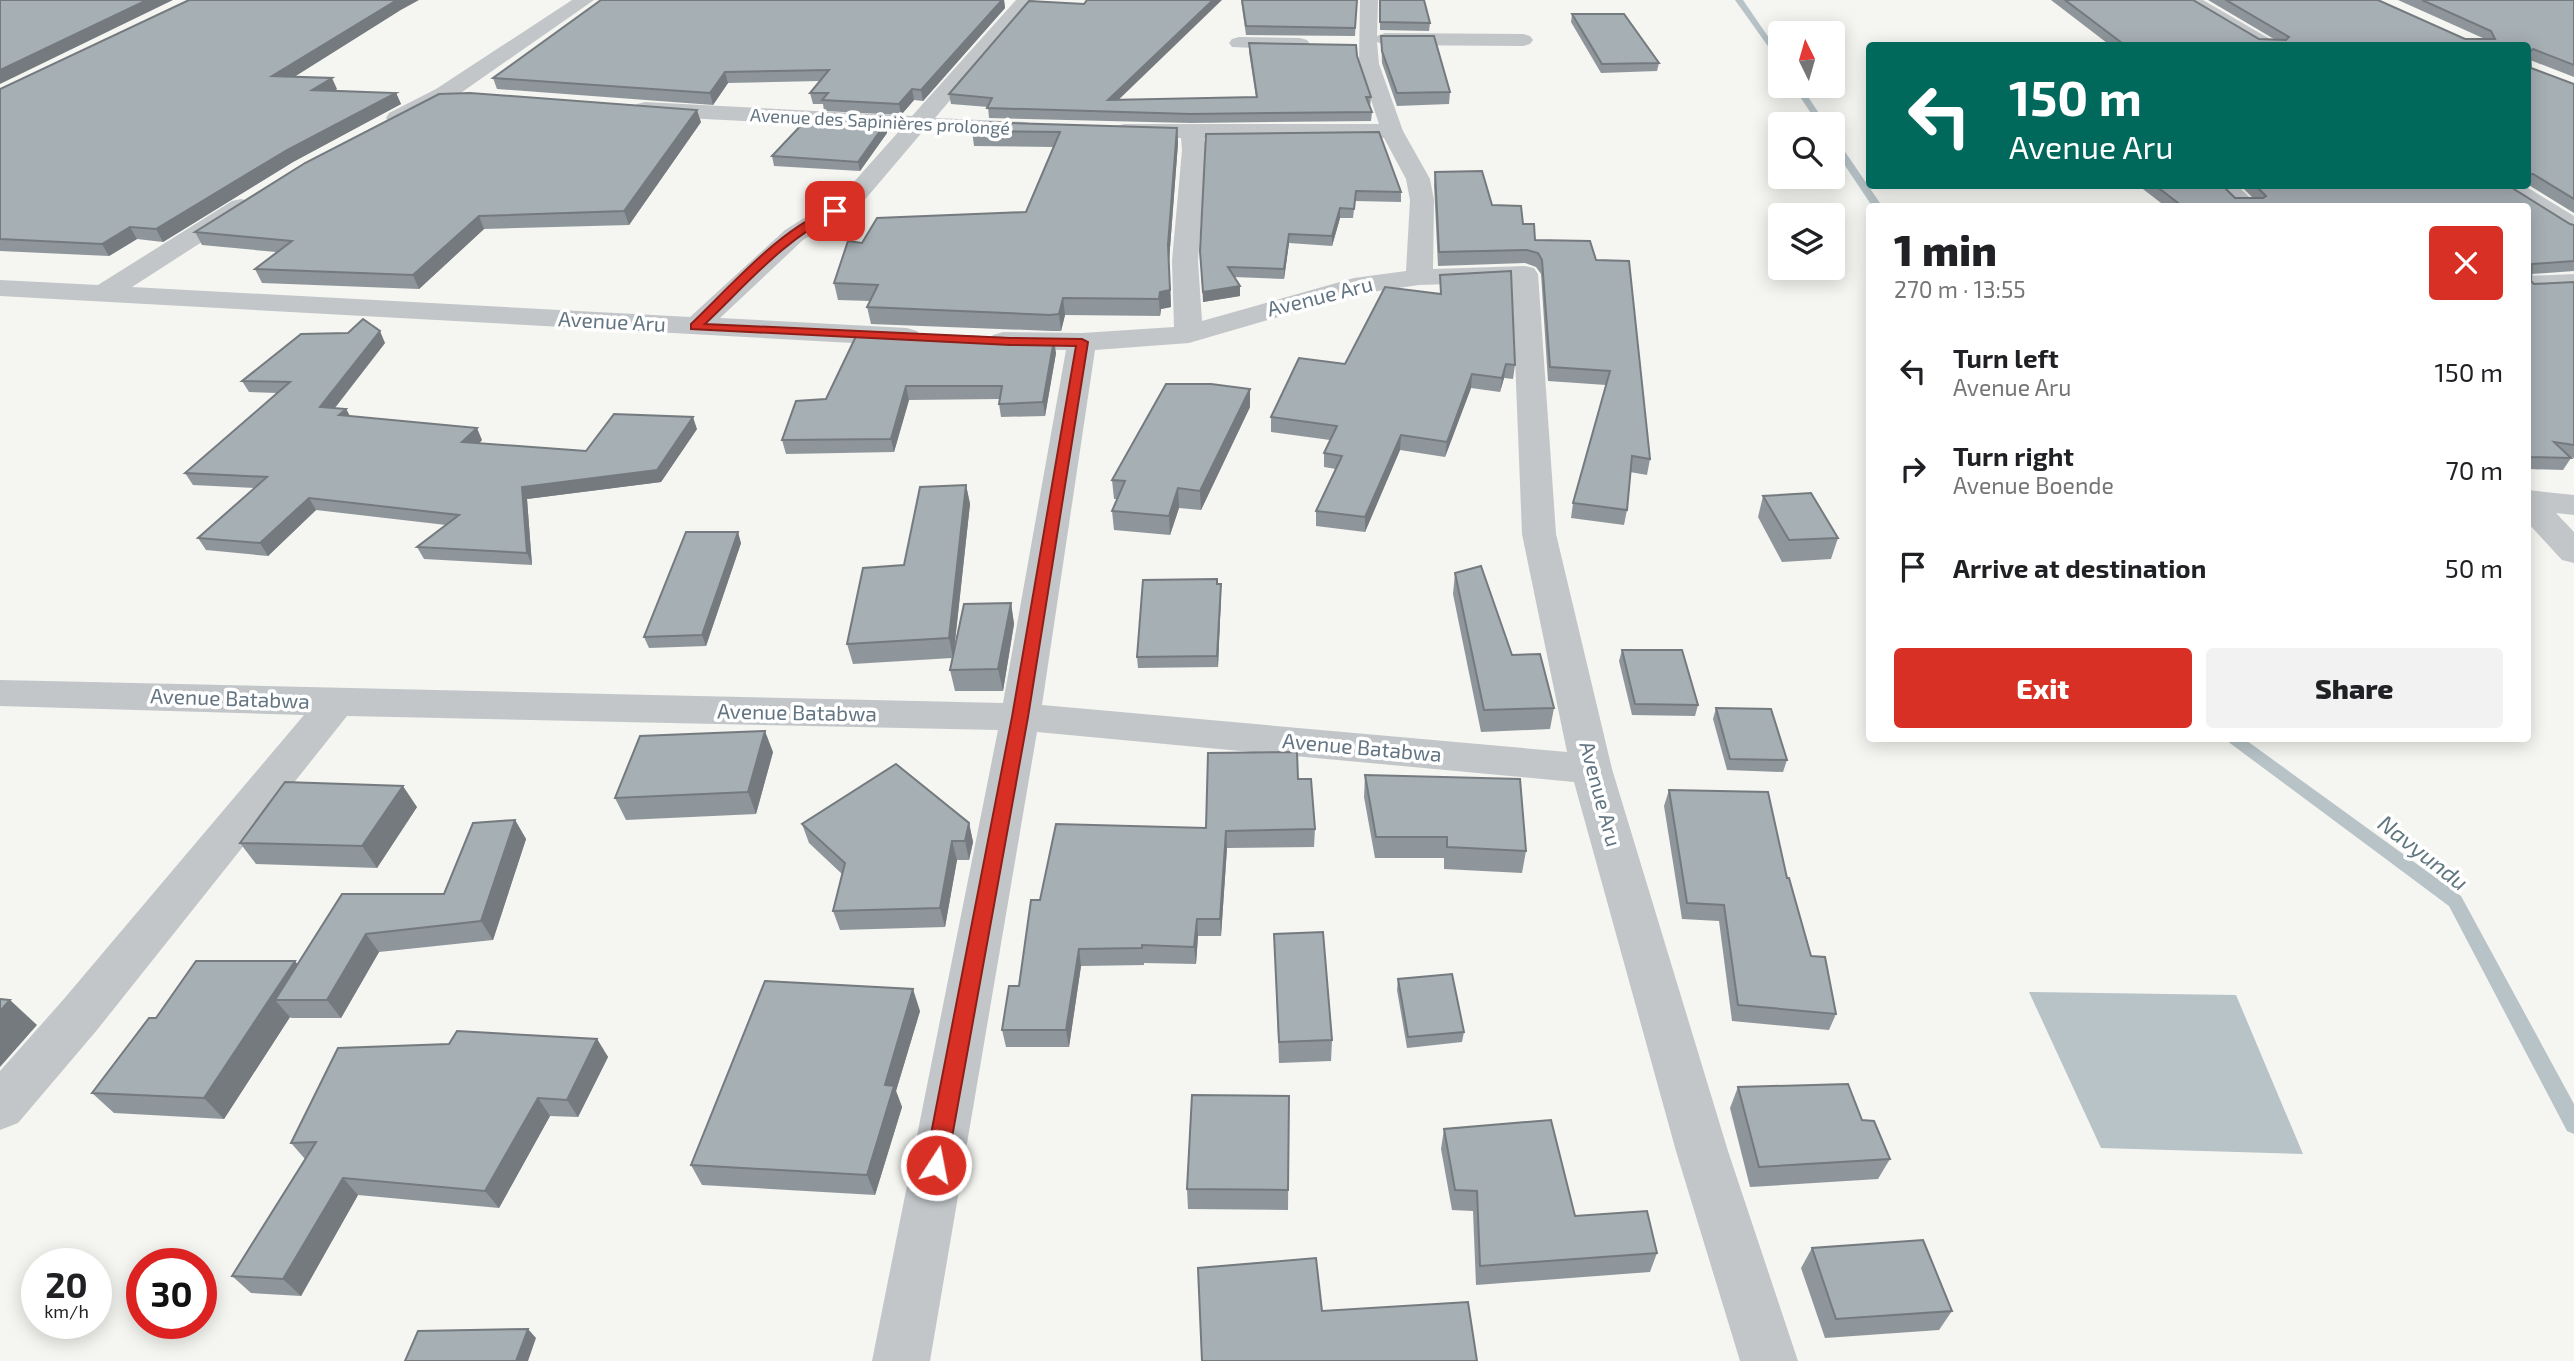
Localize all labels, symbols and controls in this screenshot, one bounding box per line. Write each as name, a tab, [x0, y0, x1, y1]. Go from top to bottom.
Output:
north arrow	[1768, 21, 1844, 98]
map controls	[1768, 21, 1845, 280]
text: 150 m	[2009, 67, 2142, 126]
icon: left	[1894, 70, 1985, 161]
street label: Avenue des Sapinières prolongé	[750, 103, 1010, 139]
button: search	[1768, 112, 1845, 189]
text: Avenue Aru	[2009, 127, 2174, 165]
pin	[805, 181, 865, 241]
icon: arrive	[816, 192, 854, 230]
button: layers	[1768, 203, 1845, 280]
text: 1 min	[1894, 224, 1997, 274]
button: close	[2429, 226, 2503, 300]
street label: Avenue Aru	[1264, 270, 1375, 321]
text: 270 m · 13:55	[1894, 275, 2026, 303]
street label: Avenue Aru	[557, 305, 667, 336]
text: Turn left	[1953, 342, 2059, 373]
icon: left	[1894, 352, 1932, 390]
text: 150 m	[2434, 356, 2503, 387]
text: Avenue Aru	[1953, 373, 2071, 401]
text: Turn right	[1953, 440, 2074, 471]
icon: right	[1894, 450, 1932, 488]
text: 70 m	[2445, 454, 2503, 485]
text: Avenue Boende	[1953, 471, 2114, 499]
icon: arrive	[1894, 548, 1932, 586]
text: Arrive at destination	[1953, 552, 2206, 583]
text: 50 m	[2445, 552, 2503, 583]
button: Exit	[1894, 648, 2192, 728]
button: Share	[2206, 648, 2503, 728]
street label: Avenue Batabwa	[150, 682, 310, 713]
street label: Avenue Batabwa	[717, 698, 877, 725]
street label: Avenue Batabwa	[1281, 727, 1443, 766]
street label: Avenue Aru	[1575, 738, 1628, 849]
water label: Navyundu	[2373, 808, 2474, 896]
position arrow	[899, 1128, 973, 1202]
speed limit sign: 30	[126, 1248, 217, 1339]
text: 20	[45, 1263, 88, 1305]
text: km/h	[44, 1300, 89, 1322]

